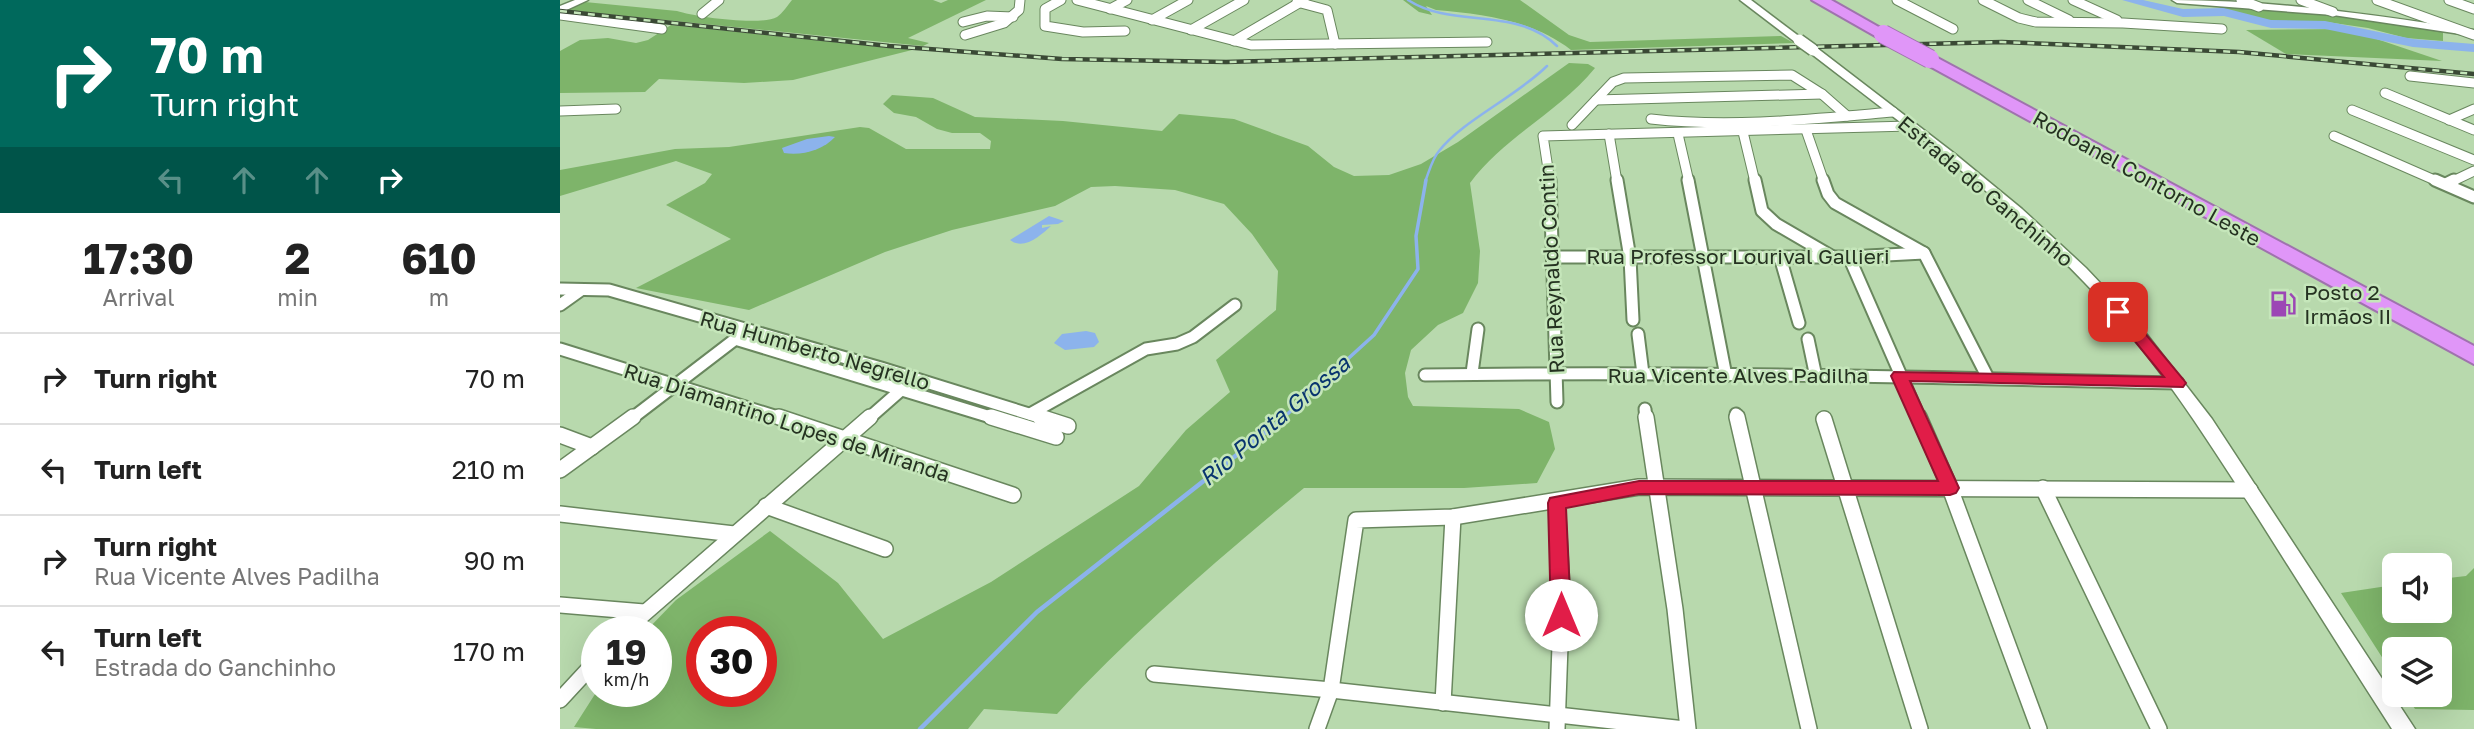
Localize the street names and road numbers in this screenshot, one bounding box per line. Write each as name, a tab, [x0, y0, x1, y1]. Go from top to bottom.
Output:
street label: Rodoanel Contorno Leste	[2029, 104, 2265, 252]
street label: Estrada do Ganchinho	[1893, 110, 2079, 272]
street label: Rua Reynaldo Contin	[1533, 164, 1569, 374]
street label: Rua Professor Lourival Gallieri	[1586, 243, 1890, 269]
street label: Rua Humberto Negrello	[697, 305, 933, 395]
street label: Rua Diamantino Lopes de Miranda	[621, 357, 953, 487]
street label: Rua Vicente Alves Padilha	[1608, 362, 1868, 388]

